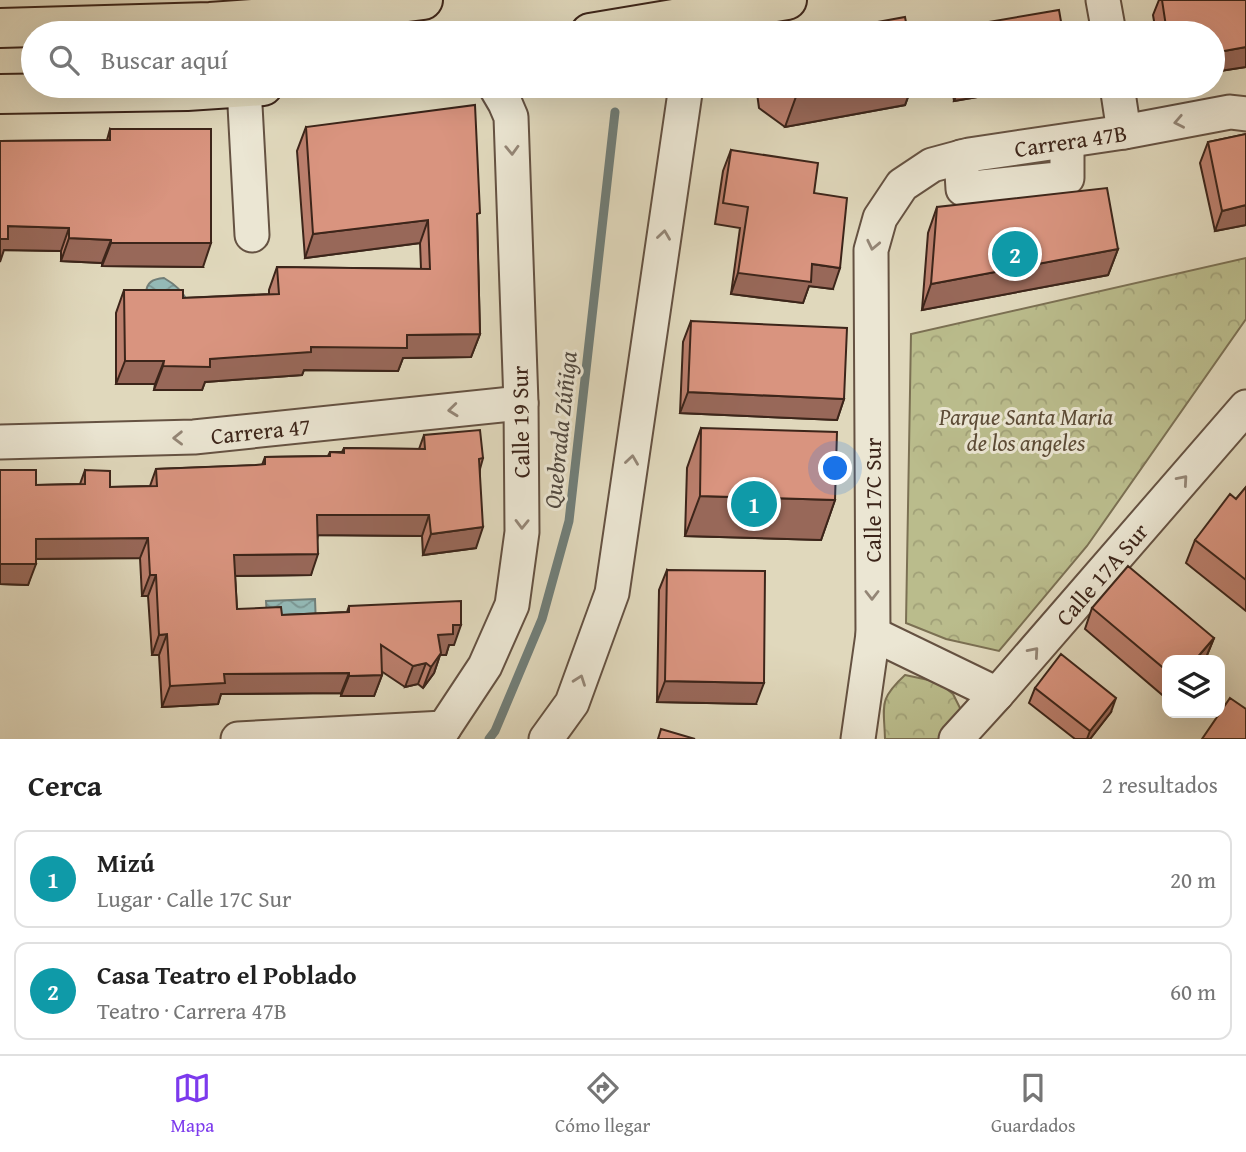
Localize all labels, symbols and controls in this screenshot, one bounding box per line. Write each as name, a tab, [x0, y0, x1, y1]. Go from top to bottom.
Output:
search box	[21, 21, 1225, 98]
text: Buscar aquí	[101, 40, 228, 79]
icon: search	[45, 41, 83, 79]
one-way arrow	[1173, 113, 1185, 128]
street label: Carrera 47B	[1012, 115, 1129, 165]
one-way arrow	[505, 145, 520, 156]
pin: 2	[992, 228, 1038, 280]
one-way arrow	[657, 229, 672, 241]
one-way arrow	[867, 239, 882, 251]
water label: Quebrada Zúñiga	[534, 349, 586, 511]
street label: Calle 19 Sur	[503, 365, 537, 479]
park label: Parque Santa Maria de los angeles	[938, 400, 1113, 459]
one-way arrow	[447, 403, 459, 418]
street label: Carrera 47	[209, 408, 312, 452]
one-way arrow	[172, 430, 183, 445]
street label: Calle 17C Sur	[856, 437, 889, 563]
your location	[818, 451, 852, 485]
one-way arrow	[624, 454, 639, 466]
one-way arrow	[1175, 475, 1187, 488]
pin: 1	[731, 478, 777, 530]
street label: Calle 17A Sur	[1047, 515, 1156, 632]
one-way arrow	[514, 520, 530, 530]
one-way arrow	[864, 590, 880, 601]
one-way arrow	[1026, 647, 1038, 660]
map controls	[1162, 655, 1225, 718]
button: layers	[1162, 655, 1225, 718]
one-way arrow	[572, 675, 586, 687]
text: Cerca	[28, 763, 102, 807]
text: 2 resultados	[1102, 768, 1218, 801]
text: Mizú	[97, 843, 155, 882]
text: 1	[47, 863, 59, 896]
text: 20 m	[1170, 863, 1216, 896]
text: Lugar · Calle 17C Sur	[97, 882, 291, 915]
text: Casa Teatro el Poblado	[97, 955, 357, 994]
text: 2	[47, 975, 59, 1008]
text: 60 m	[1170, 975, 1216, 1008]
text: Teatro · Carrera 47B	[97, 994, 287, 1027]
tab: Mapa	[170, 1069, 214, 1139]
tab: Cómo llegar	[555, 1069, 650, 1139]
tab: Guardados	[991, 1069, 1076, 1139]

